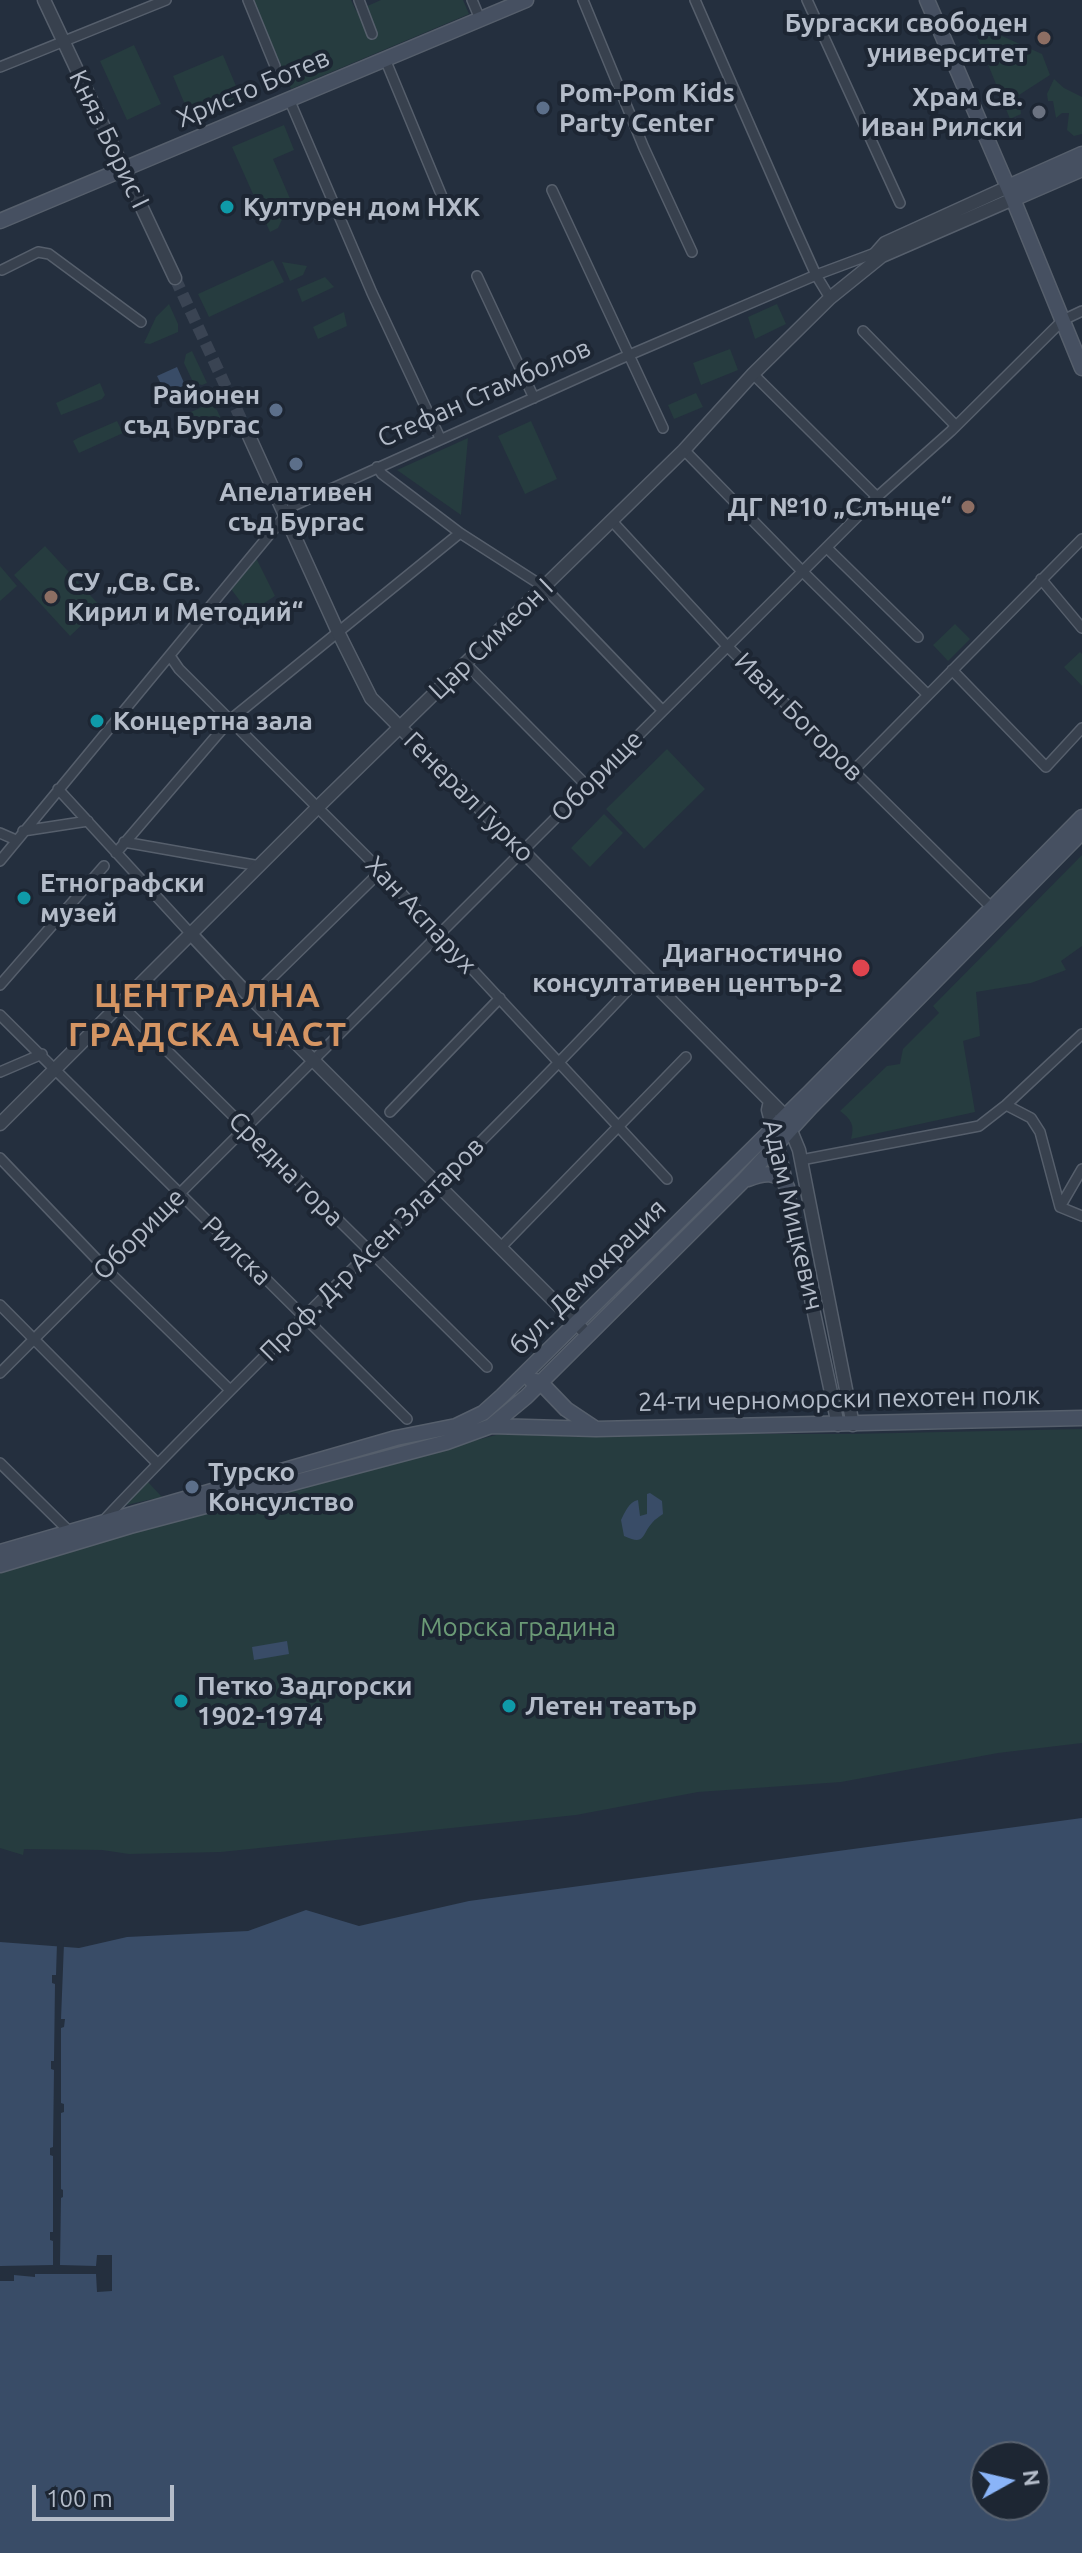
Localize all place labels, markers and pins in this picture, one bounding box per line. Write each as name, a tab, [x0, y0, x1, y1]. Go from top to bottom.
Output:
place label: Бургаски свободен университет	[785, 7, 1028, 68]
marker: Бургаски свободен университет	[1035, 29, 1053, 47]
place label: Pom-Pom Kids Party Center	[559, 77, 735, 138]
place label: Храм Св. Иван Рилски	[861, 81, 1023, 142]
marker: Pom-Pom Kids Party Center	[534, 99, 552, 117]
marker: Храм Св. Иван Рилски	[1030, 103, 1048, 121]
place label: Културен дом НХК	[243, 191, 480, 223]
marker: Културен дом НХК	[218, 198, 236, 216]
place label: Районен съд Бургас	[124, 379, 260, 440]
marker: Районен съд Бургас	[267, 401, 285, 419]
marker: Апелативен съд Бургас	[287, 455, 305, 473]
place label: Апелативен съд Бургас	[219, 476, 373, 538]
place label: ДГ №10 „Слънце“	[728, 491, 952, 523]
marker: ДГ №10 „Слънце“	[959, 498, 977, 516]
place label: СУ „Св. Св. Кирил и Методий“	[67, 566, 303, 628]
marker: СУ „Св. Св. Кирил и Методий“	[42, 588, 60, 606]
place label: Концертна зала	[113, 705, 313, 737]
marker: Концертна зала	[88, 712, 106, 730]
place label: Етнографски музей	[40, 867, 205, 928]
marker: Етнографски музей	[15, 889, 33, 907]
place label: Диагностично консултативен център-2	[532, 937, 843, 998]
marker: Диагностично консултативен център-2	[850, 957, 872, 979]
place label: Турско Консулство	[208, 1456, 355, 1518]
marker: Турско Консулство	[183, 1478, 201, 1496]
place label: Петко Задгорски 1902-1974	[197, 1670, 412, 1732]
place label: Летен театър	[525, 1690, 697, 1722]
marker: Петко Задгорски 1902-1974	[172, 1692, 190, 1710]
marker: Летен театър	[500, 1697, 518, 1715]

